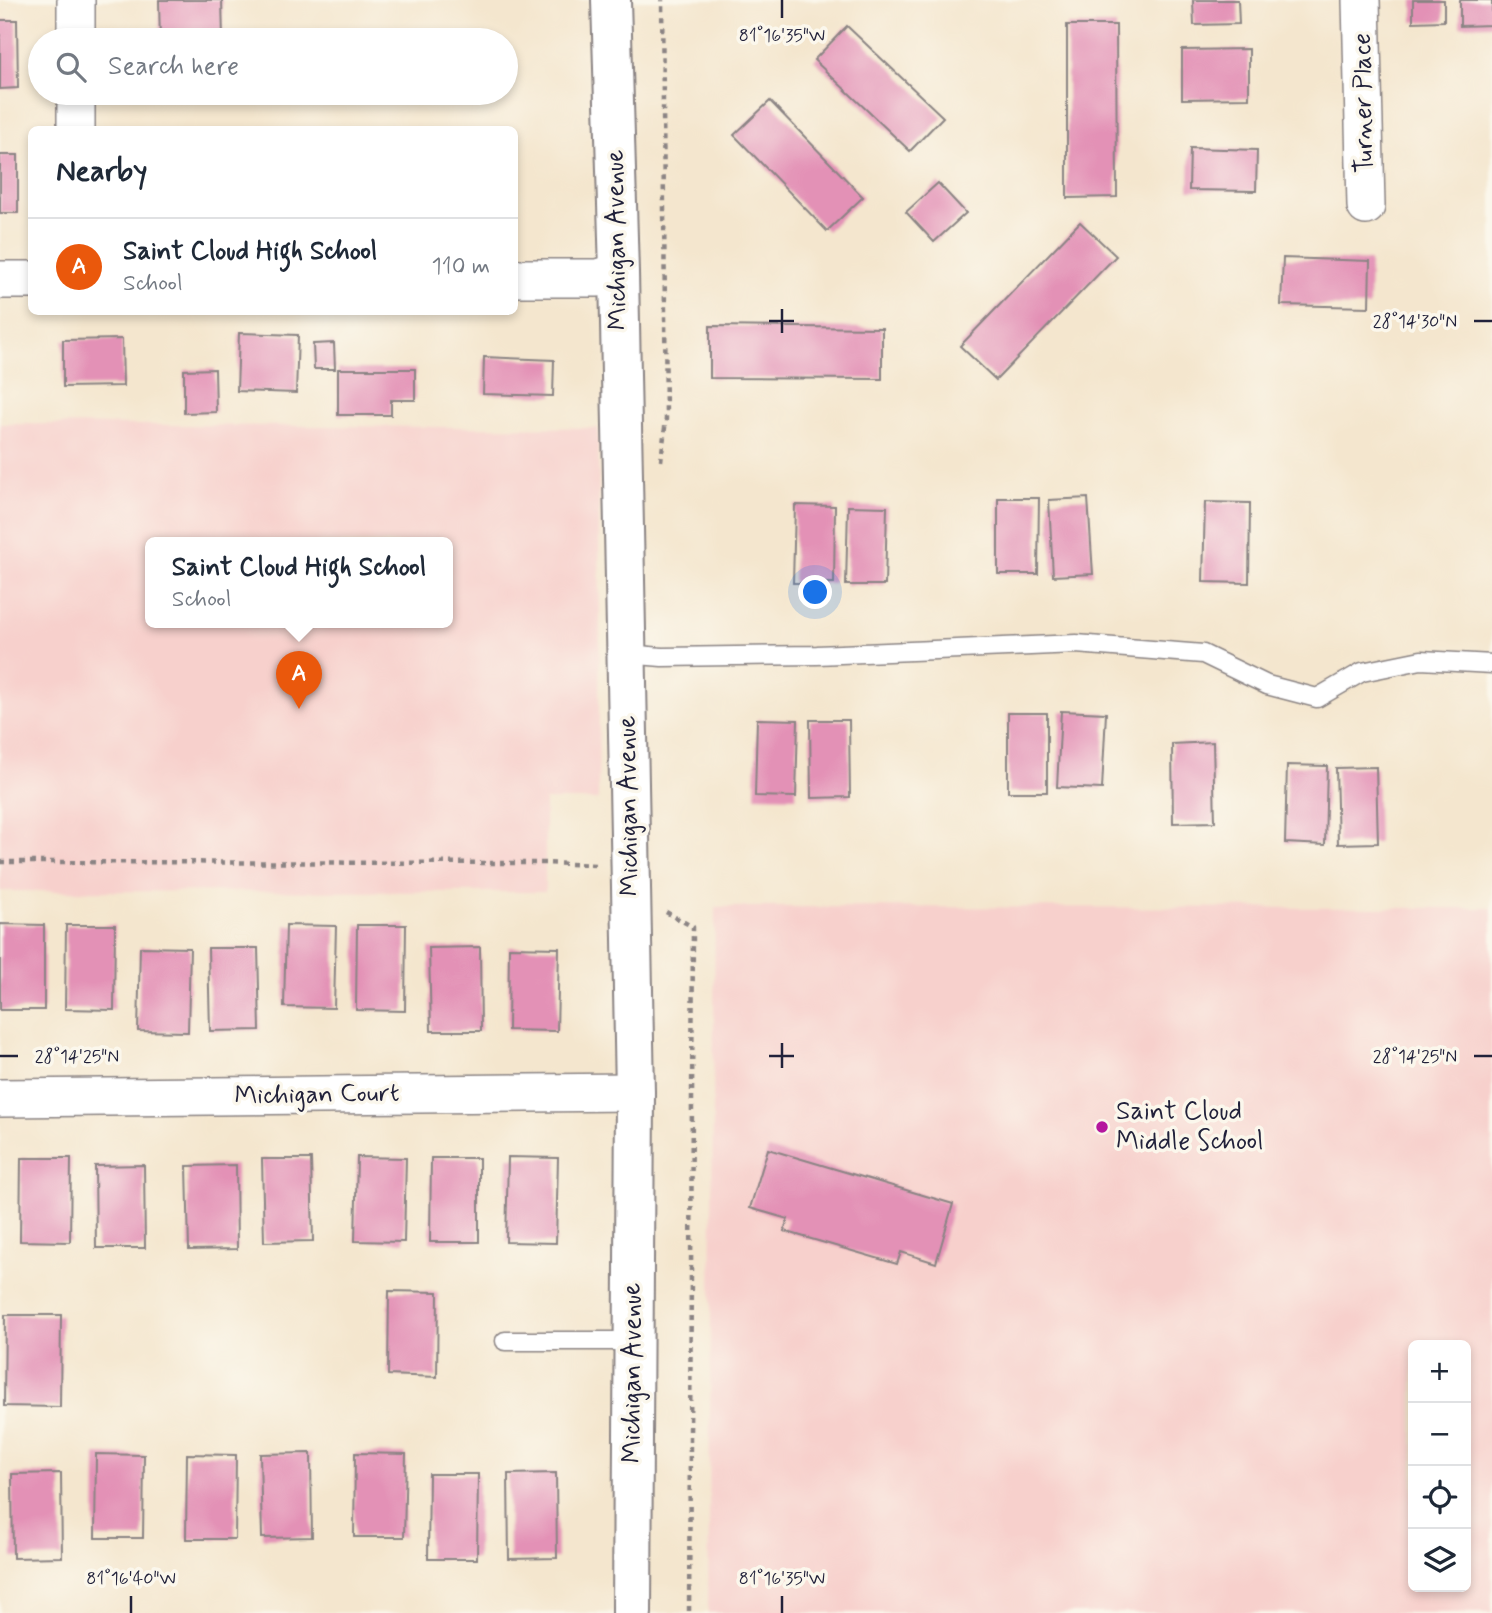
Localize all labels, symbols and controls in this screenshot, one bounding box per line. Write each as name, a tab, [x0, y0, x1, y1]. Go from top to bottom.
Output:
text: 81°16'35"W	[739, 24, 825, 48]
search box	[28, 28, 518, 105]
street label: Turner Place	[1346, 32, 1382, 174]
icon: search	[52, 48, 90, 86]
text: Search here	[108, 50, 239, 84]
street label: Michigan Avenue	[598, 149, 636, 331]
text: Nearby	[56, 152, 147, 191]
text: Saint Cloud High School	[123, 235, 377, 269]
text: A	[71, 252, 87, 282]
text: 110 m	[431, 252, 490, 282]
text: School	[123, 269, 183, 299]
text: 28°14'30"N	[1373, 310, 1457, 334]
popup	[145, 537, 453, 628]
text: Saint Cloud High School	[172, 551, 426, 585]
your location	[798, 575, 832, 609]
text: School	[172, 585, 231, 615]
pin: A	[276, 651, 322, 709]
street label: Michigan Avenue	[610, 715, 648, 897]
text: 28°14'25"N	[35, 1045, 119, 1069]
text: 28°14'25"N	[1373, 1045, 1457, 1069]
street label: Michigan Court	[234, 1077, 400, 1113]
place label: Saint Cloud Middle School	[1116, 1095, 1264, 1159]
marker: Saint Cloud Middle School	[1094, 1119, 1110, 1135]
street label: Michigan Avenue	[616, 1283, 650, 1463]
map controls	[1408, 1340, 1471, 1592]
button: +	[1408, 1340, 1471, 1403]
button: −	[1408, 1403, 1471, 1466]
button: locate	[1408, 1466, 1471, 1529]
button: layers	[1408, 1529, 1471, 1592]
text: 81°16'40"W	[86, 1567, 176, 1591]
text: 81°16'35"W	[739, 1567, 825, 1591]

